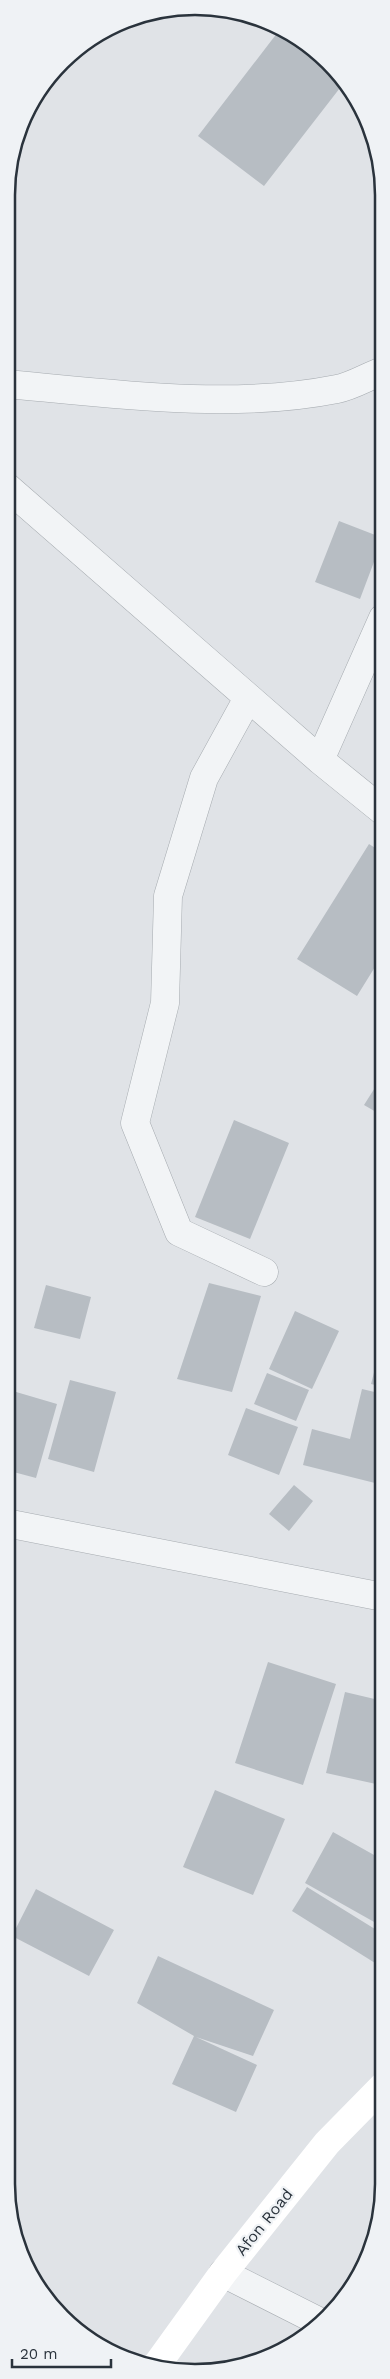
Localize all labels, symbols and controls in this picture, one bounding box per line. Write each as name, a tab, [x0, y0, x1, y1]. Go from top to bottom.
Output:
street label: Afon Road	[231, 2185, 297, 2259]
scale bar	[12, 2336, 111, 2368]
text: 20 m	[20, 2345, 58, 2363]

